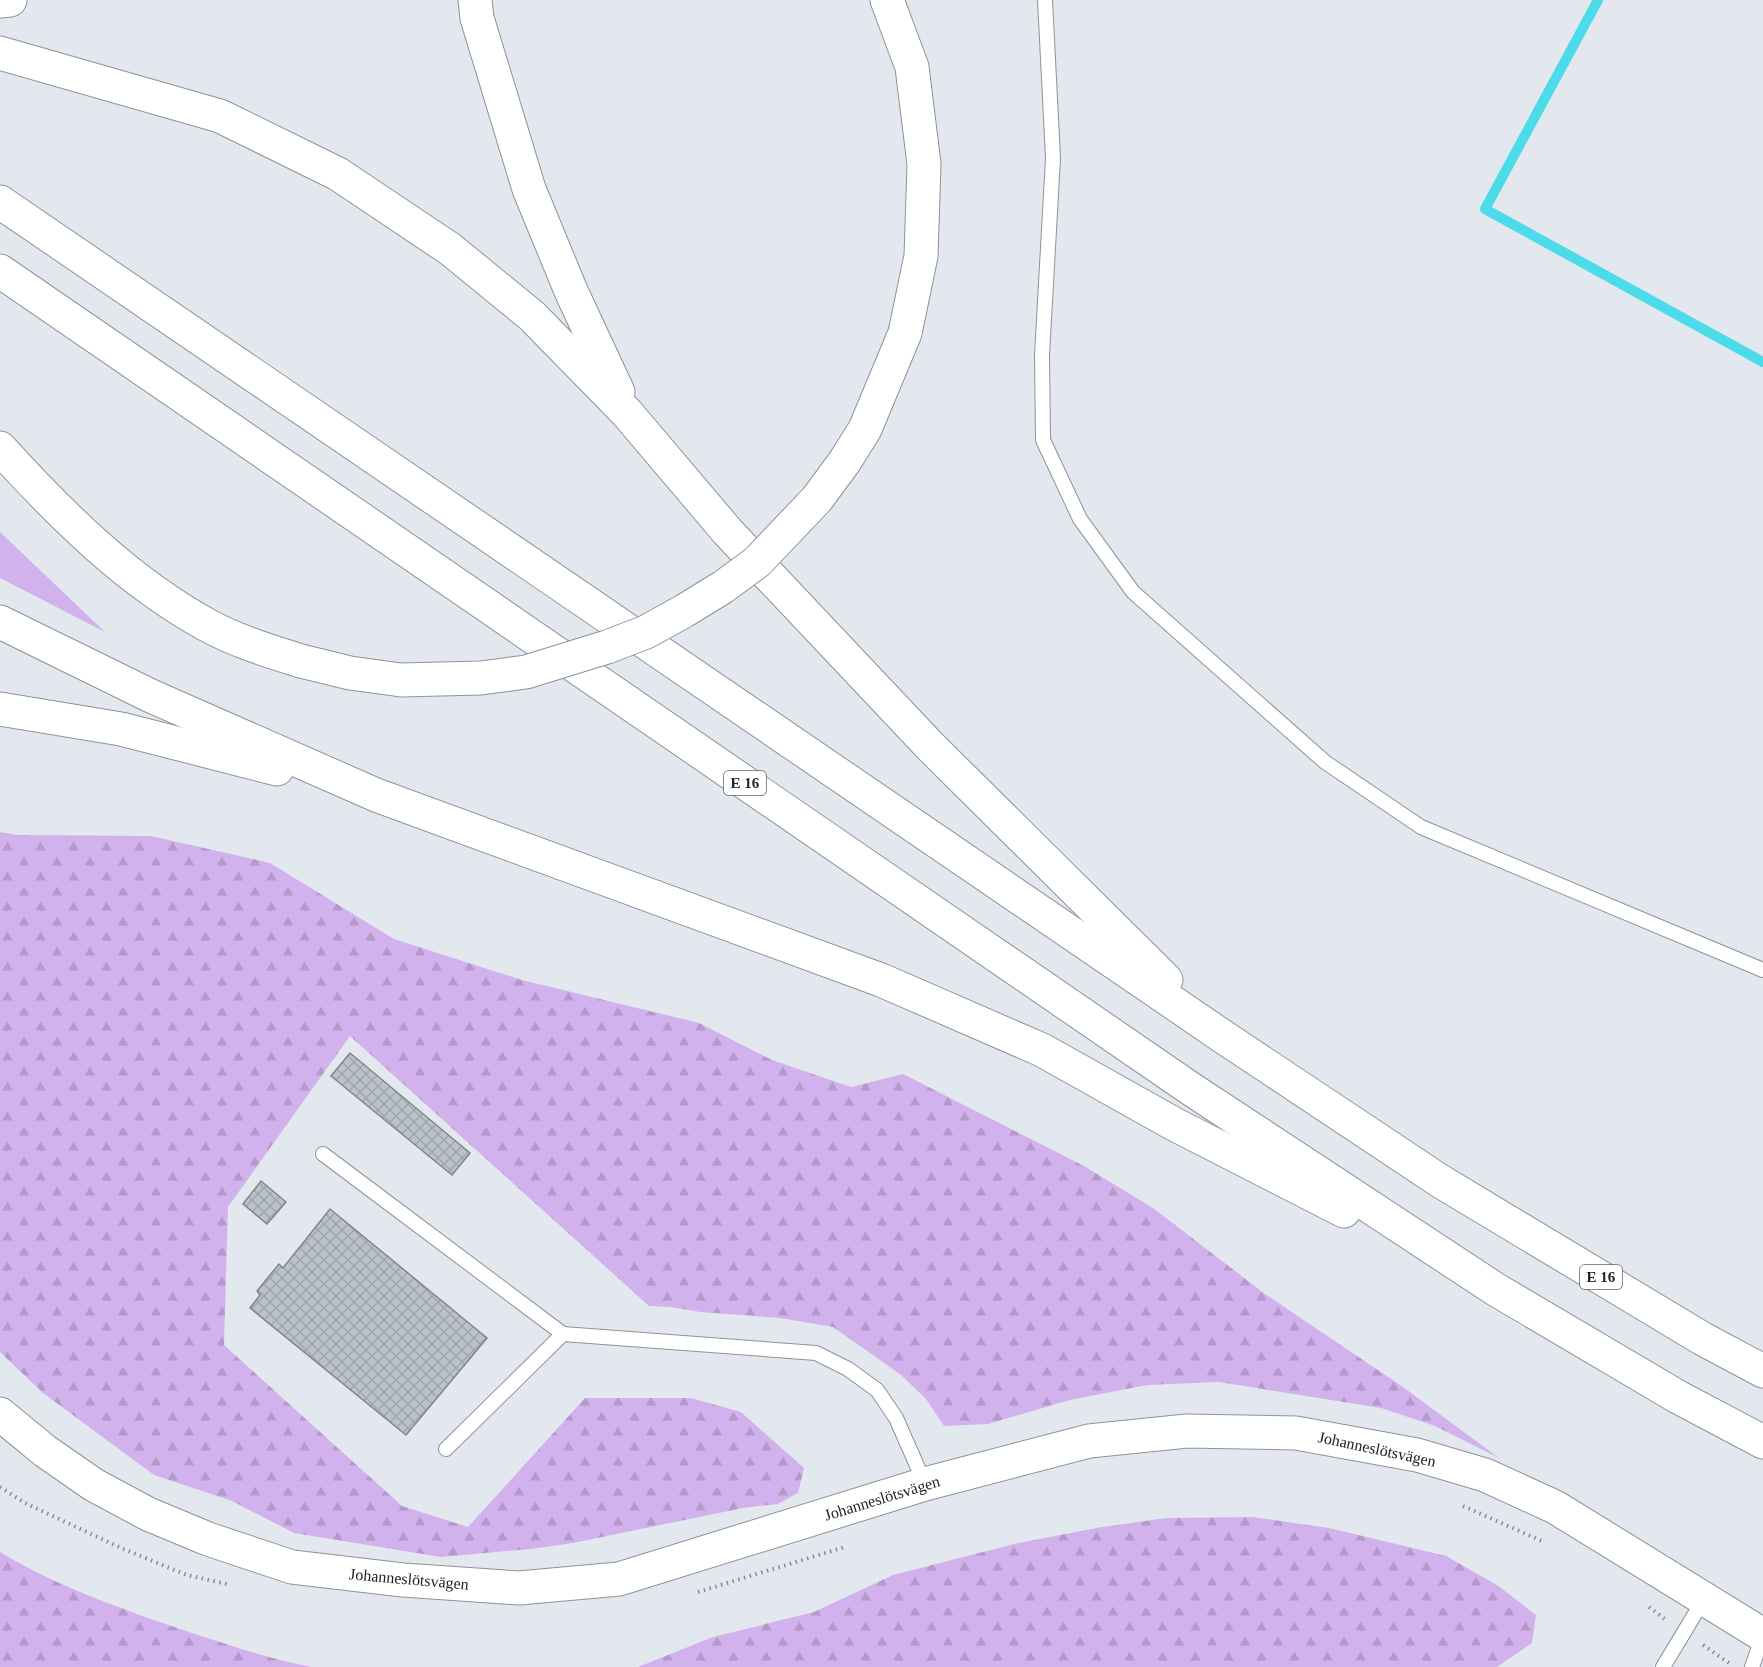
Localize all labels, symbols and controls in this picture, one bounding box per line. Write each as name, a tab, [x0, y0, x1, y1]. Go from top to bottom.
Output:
road number: E 16	[724, 771, 766, 795]
road number: E 16	[1580, 1265, 1622, 1289]
street label: Johanneslötsvägen	[1316, 1428, 1437, 1471]
street label: Johanneslötsvägen	[822, 1472, 942, 1525]
street label: Johanneslötsvägen	[348, 1565, 470, 1594]

